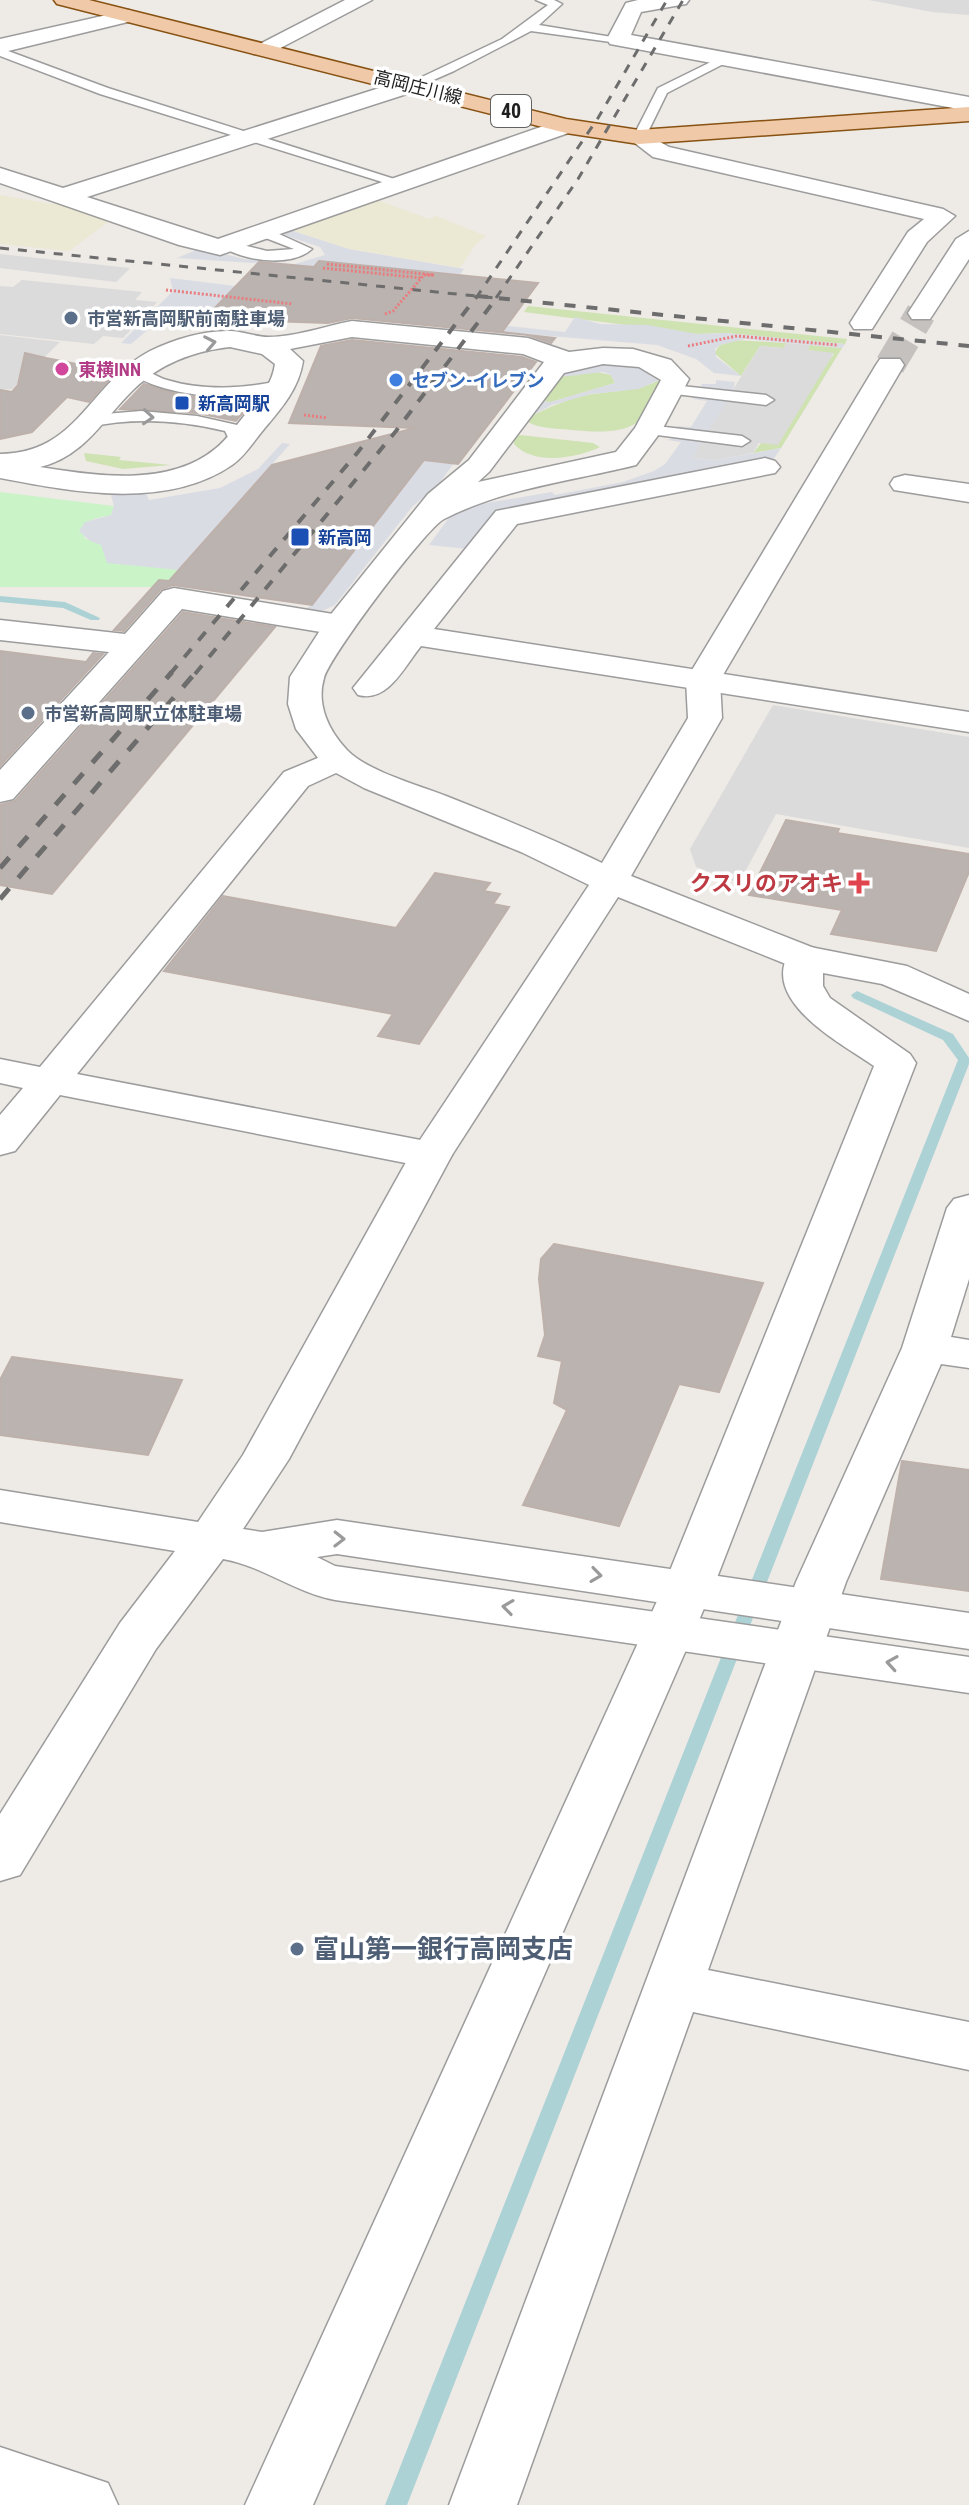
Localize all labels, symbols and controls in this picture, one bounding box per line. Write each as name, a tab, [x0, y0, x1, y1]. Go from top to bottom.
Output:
street label: 高岡庄川線	[372, 66, 464, 108]
road number: 40	[491, 95, 531, 127]
place label: 市営新高岡駅前南駐車場	[87, 308, 285, 329]
marker: 市営新高岡駅前南駐車場	[62, 309, 80, 327]
one-way arrow	[203, 335, 217, 352]
place label: 東横INN	[78, 359, 141, 380]
marker: 東横INN	[53, 360, 71, 378]
place label: セブン-イレブン	[412, 370, 545, 391]
marker: セブン-イレブン	[387, 371, 405, 389]
place label: 新高岡駅	[198, 393, 270, 414]
marker: 新高岡駅	[173, 394, 191, 412]
one-way arrow	[142, 408, 155, 425]
marker: 新高岡	[289, 526, 311, 548]
place label: 新高岡	[318, 527, 372, 548]
place label: 市営新高岡駅立体駐車場	[44, 703, 242, 724]
marker: 市営新高岡駅立体駐車場	[19, 704, 37, 722]
place label: クスリのアオキ	[690, 871, 843, 896]
marker: クスリのアオキ	[850, 874, 868, 892]
one-way arrow	[333, 1530, 345, 1548]
one-way arrow	[589, 1566, 603, 1583]
one-way arrow	[502, 1599, 515, 1616]
one-way arrow	[885, 1655, 899, 1672]
place label: 富山第一銀行高岡支店	[313, 1934, 573, 1964]
marker: 富山第一銀行高岡支店	[288, 1940, 306, 1958]

